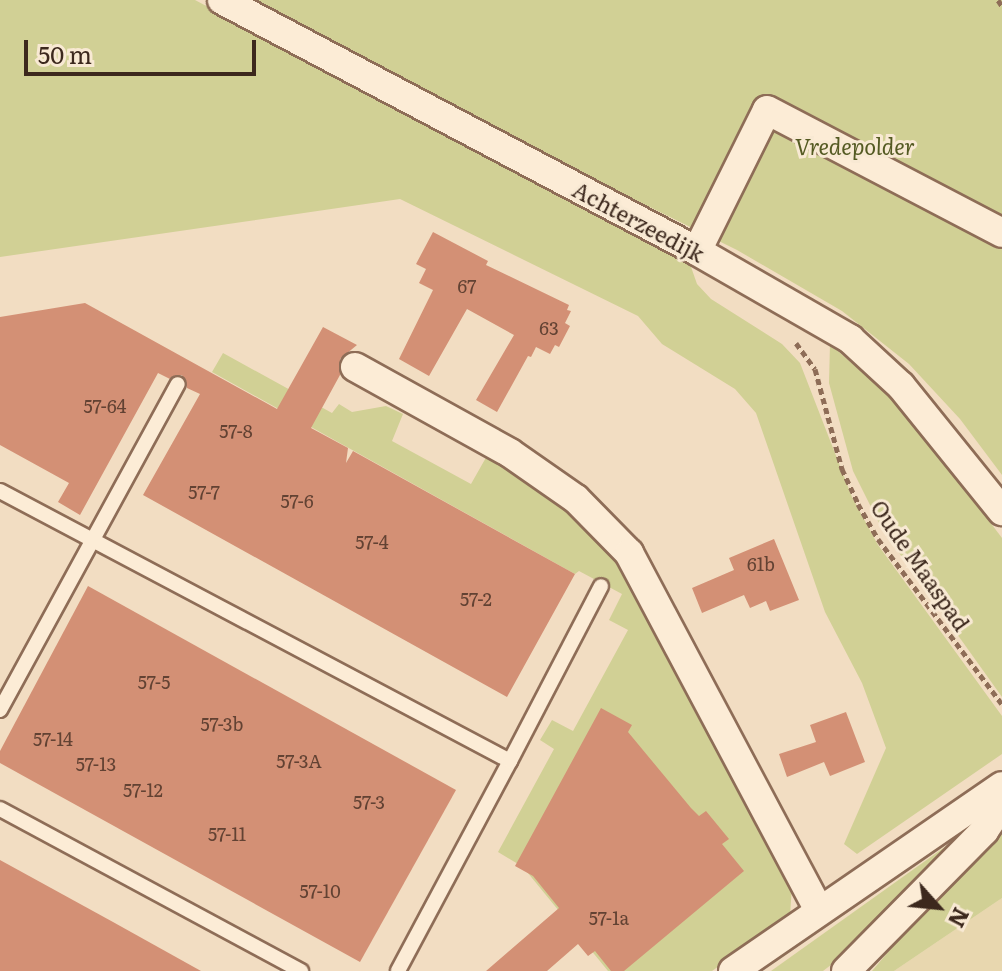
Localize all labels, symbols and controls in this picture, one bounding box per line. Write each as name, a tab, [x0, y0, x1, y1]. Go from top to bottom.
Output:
scale bar	[28, 24, 260, 74]
text: 50 m	[38, 36, 92, 71]
park label: Vredepolder	[795, 133, 915, 159]
street label: Achterzeedijk	[569, 175, 709, 267]
house number: 67	[458, 275, 476, 297]
house number: 63	[539, 317, 559, 339]
house number: 57-64	[83, 395, 127, 417]
house number: 57-8	[219, 420, 253, 442]
house number: 57-7	[188, 481, 220, 503]
house number: 57-6	[280, 490, 314, 512]
street label: Oude Maaspad	[866, 495, 976, 635]
house number: 57-4	[355, 531, 389, 553]
house number: 61b	[747, 553, 775, 575]
house number: 57-2	[460, 588, 492, 610]
house number: 57-5	[138, 671, 170, 693]
house number: 57-3b	[200, 713, 244, 735]
house number: 57-14	[33, 728, 73, 750]
house number: 57-3A	[276, 750, 322, 772]
house number: 57-13	[76, 753, 116, 775]
house number: 57-12	[123, 779, 163, 801]
house number: 57-3	[353, 791, 385, 813]
house number: 57-11	[208, 823, 246, 845]
north arrow	[898, 867, 978, 947]
house number: 57-10	[299, 880, 341, 902]
text: N	[941, 902, 979, 934]
house number: 57-1a	[589, 907, 629, 929]

